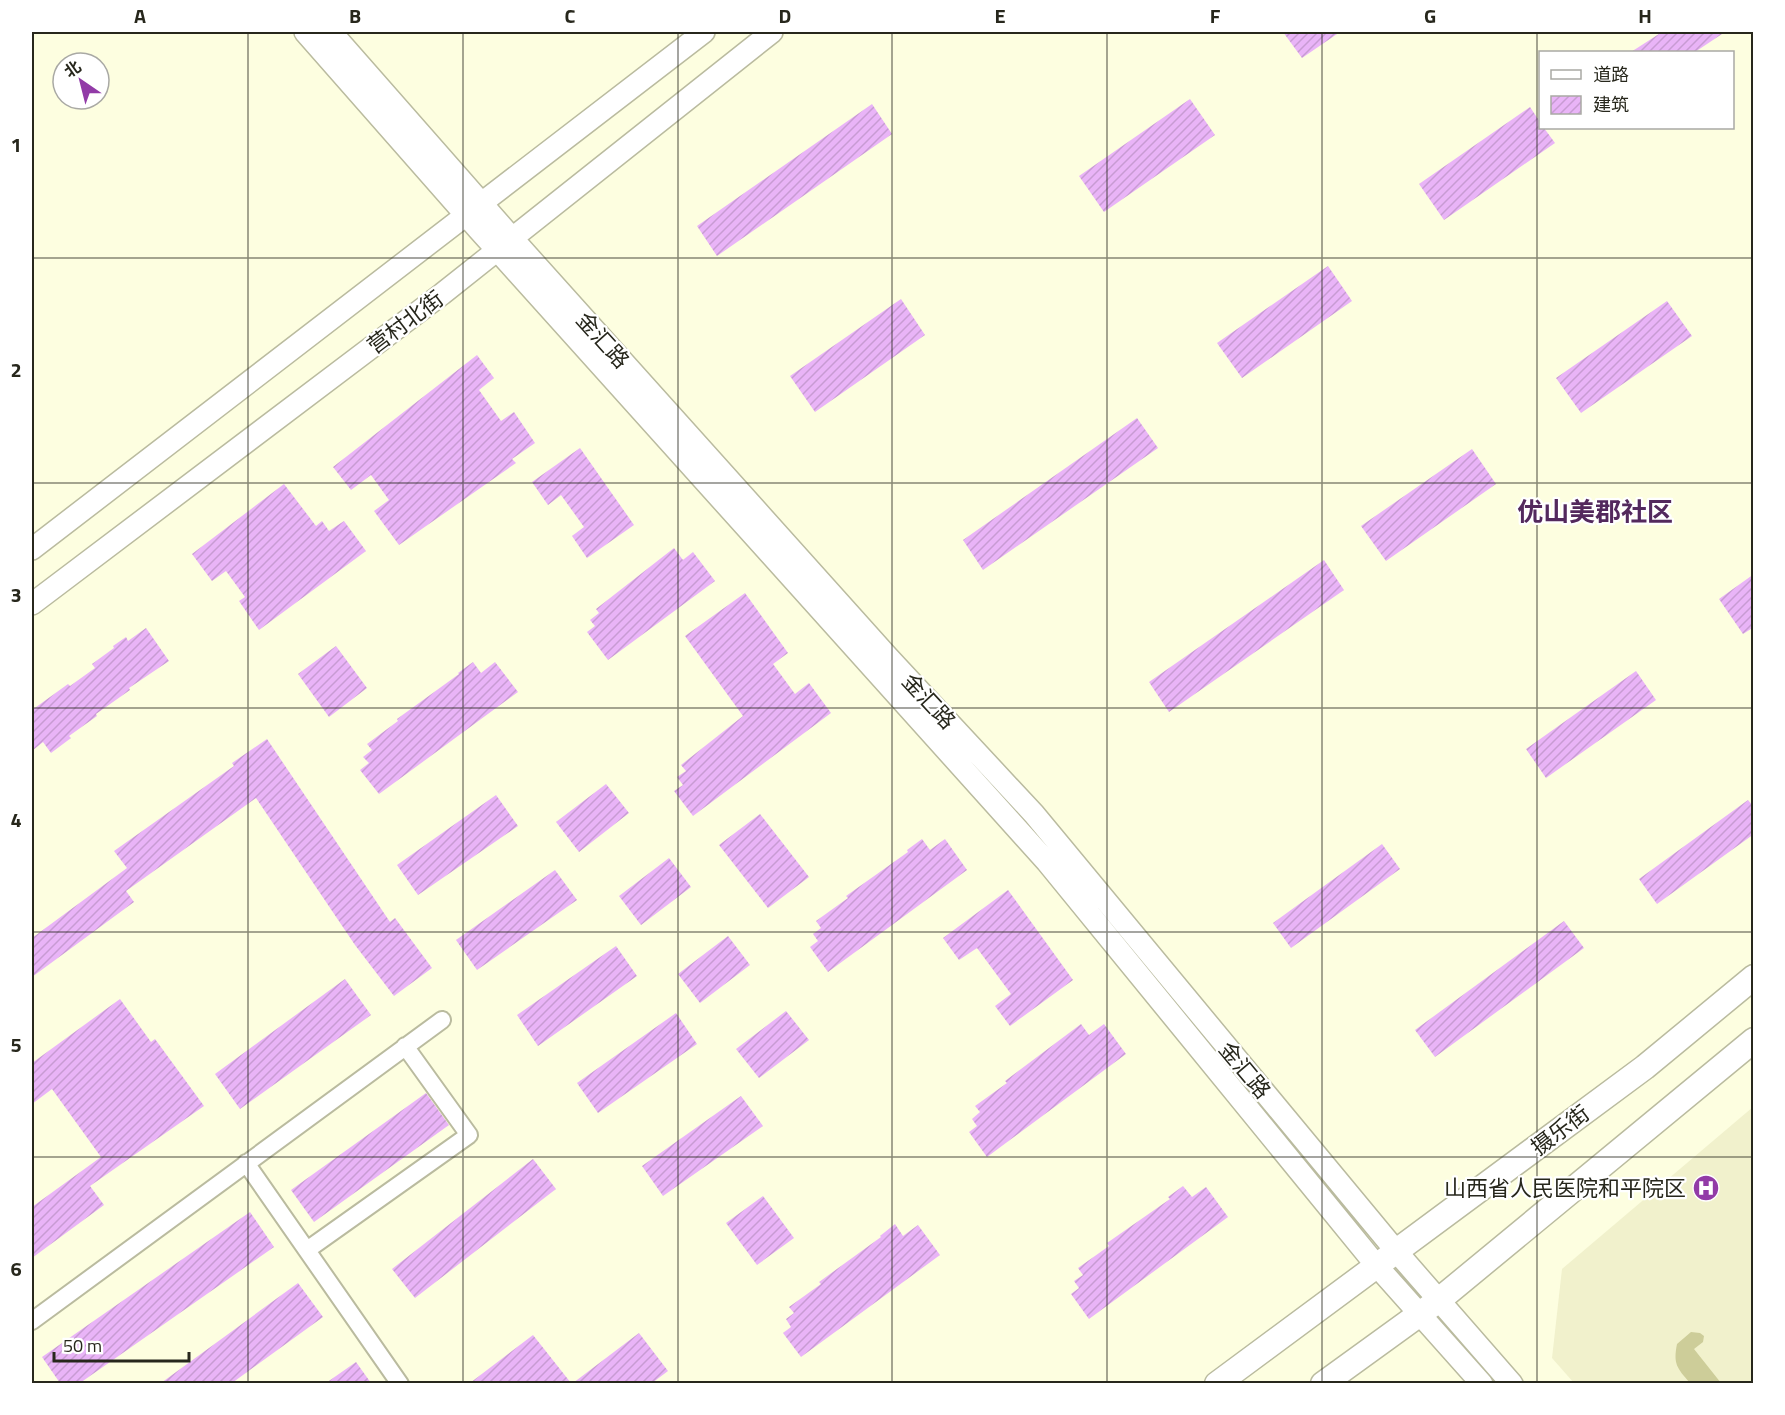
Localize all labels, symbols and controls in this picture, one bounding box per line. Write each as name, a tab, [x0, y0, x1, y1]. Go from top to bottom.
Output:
text: A	[134, 0, 146, 31]
text: B	[349, 0, 361, 31]
text: C	[565, 0, 576, 31]
text: D	[779, 0, 791, 31]
text: E	[994, 0, 1006, 31]
text: F	[1210, 0, 1221, 31]
text: G	[1424, 0, 1436, 31]
text: H	[1638, 0, 1652, 31]
north arrow	[51, 51, 111, 111]
legend	[1539, 51, 1734, 129]
text: 北	[59, 54, 86, 83]
text: 道路	[1593, 61, 1629, 88]
text: 建筑	[1593, 91, 1629, 118]
text: 1	[10, 129, 22, 160]
street label: 营村北街	[360, 282, 450, 362]
street label: 金汇路	[568, 304, 638, 376]
text: 2	[10, 354, 22, 385]
district label: 优山美郡社区	[1517, 492, 1673, 531]
text: 3	[10, 579, 22, 610]
street label: 金汇路	[894, 665, 964, 737]
text: 4	[10, 804, 22, 835]
text: 5	[10, 1029, 22, 1060]
street label: 金汇路	[1211, 1034, 1279, 1106]
street label: 摄乐街	[1523, 1097, 1597, 1163]
place label: 山西省人民医院和平院区	[1444, 1171, 1686, 1205]
hospital icon: 山西省人民医院和平院区	[1691, 1173, 1721, 1203]
text: 6	[10, 1253, 22, 1284]
scale bar	[54, 1325, 189, 1363]
text: 50 m	[63, 1332, 102, 1359]

